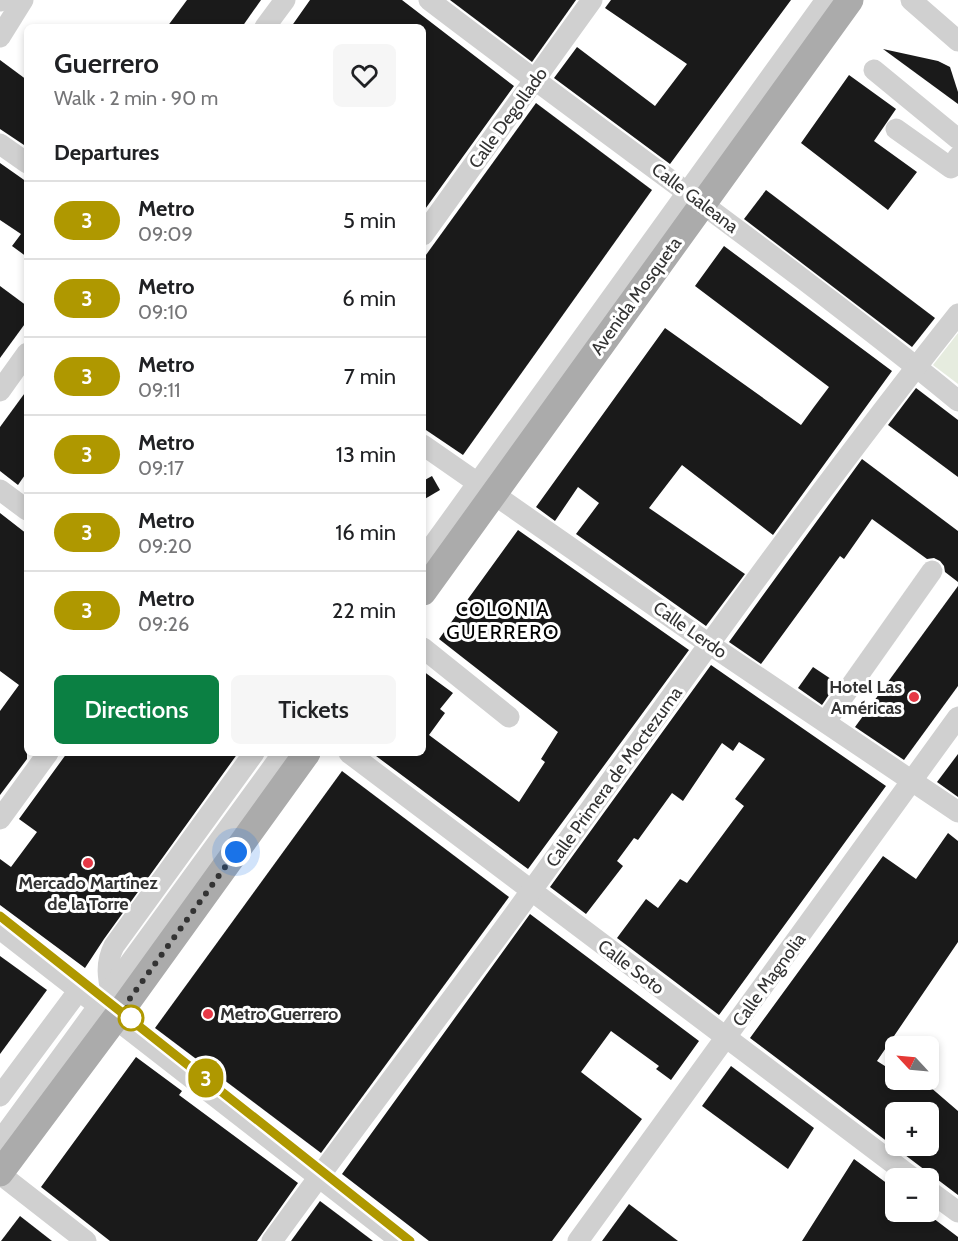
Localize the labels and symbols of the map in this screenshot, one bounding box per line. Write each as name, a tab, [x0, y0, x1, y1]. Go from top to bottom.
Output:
street label: Calle Degollado	[464, 63, 552, 173]
street label: Calle Galeana	[647, 158, 743, 238]
street label: Avenida Mosqueta	[586, 233, 686, 359]
district label: COLONIA GUERRERO	[446, 597, 560, 644]
street label: Calle Lerdo	[649, 597, 731, 663]
place label: Hotel Las Américas	[829, 676, 902, 719]
street label: Calle Primera de Moctezuma	[541, 682, 687, 871]
marker: Hotel Las Américas	[907, 690, 921, 704]
your location	[221, 837, 251, 867]
marker: Mercado Martínez de la Torre	[81, 856, 95, 870]
place label: Mercado Martínez de la Torre	[18, 872, 158, 915]
street label: Calle Magnolia	[728, 929, 810, 1031]
street label: Calle Soto	[593, 935, 669, 999]
place label: Metro Guerrero	[220, 1003, 338, 1025]
unlabelled marker	[118, 1005, 144, 1031]
marker: Metro Guerrero	[201, 1007, 215, 1021]
north arrow	[885, 1036, 939, 1090]
line badge: 3	[186, 1058, 226, 1098]

